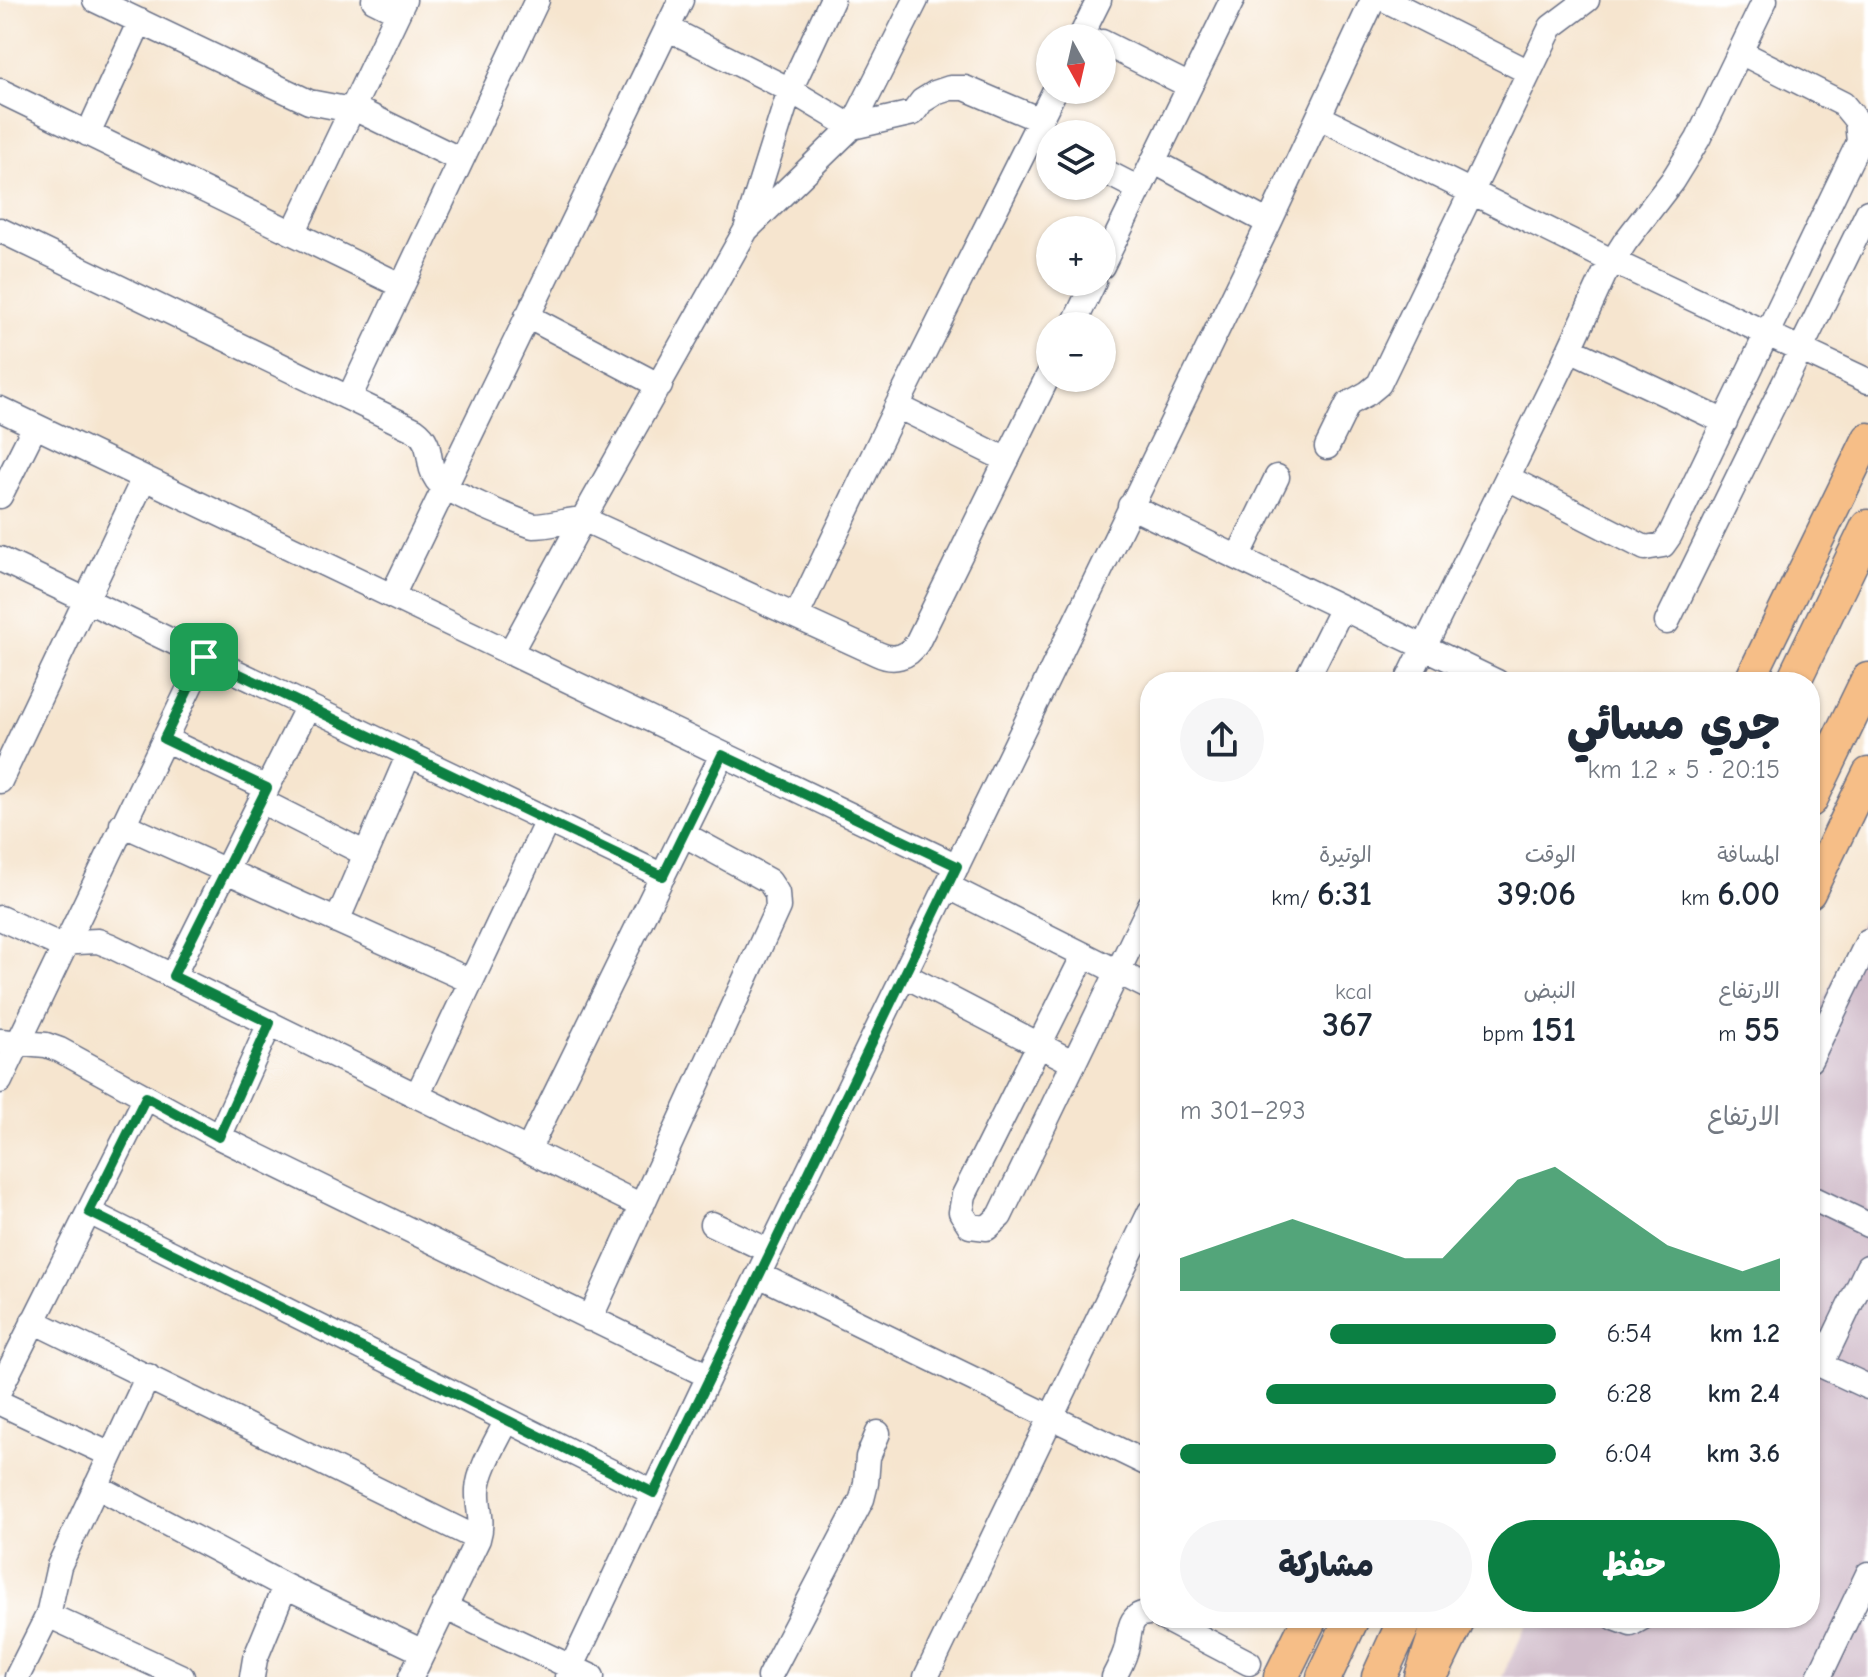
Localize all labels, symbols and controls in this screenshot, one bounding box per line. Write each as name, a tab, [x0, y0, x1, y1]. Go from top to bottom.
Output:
north arrow	[1036, 24, 1116, 104]
map controls	[1036, 24, 1116, 392]
button: layers	[1036, 120, 1116, 200]
button: +	[1036, 216, 1116, 296]
button: −	[1036, 312, 1116, 392]
pin	[170, 623, 238, 691]
icon: arrive	[182, 635, 226, 679]
button: share	[1180, 698, 1264, 782]
text: جري مسائي	[1567, 699, 1780, 750]
text: 20:15 · 5 × 1.2 km	[1588, 755, 1780, 785]
text: الوتيرة	[1319, 842, 1372, 868]
text: الوقت	[1525, 842, 1576, 868]
text: المسافة	[1717, 842, 1780, 868]
text: 6:31	[1317, 874, 1372, 914]
text: 39:06	[1497, 874, 1576, 914]
text: 6.00	[1717, 874, 1780, 914]
text: /km	[1271, 885, 1317, 911]
text: km	[1681, 885, 1717, 911]
text: النبض	[1523, 978, 1576, 1004]
text: الارتفاع	[1718, 978, 1780, 1004]
text: kcal	[1335, 979, 1372, 1005]
text: 367	[1322, 1005, 1372, 1045]
text: 151	[1531, 1010, 1576, 1050]
text: 55	[1744, 1010, 1780, 1050]
text: bpm	[1482, 1021, 1531, 1047]
text: m	[1718, 1021, 1744, 1047]
text: 293–301 m	[1180, 1096, 1306, 1126]
text: الارتفاع	[1707, 1102, 1780, 1132]
text: 6:54	[1607, 1319, 1652, 1349]
text: 1.2 km	[1710, 1319, 1780, 1349]
text: 6:28	[1606, 1379, 1652, 1409]
text: 2.4 km	[1708, 1379, 1780, 1409]
text: 6:04	[1605, 1439, 1652, 1469]
text: 3.6 km	[1706, 1439, 1780, 1469]
button: مشاركة	[1180, 1520, 1472, 1612]
button: حفظ	[1488, 1520, 1780, 1612]

